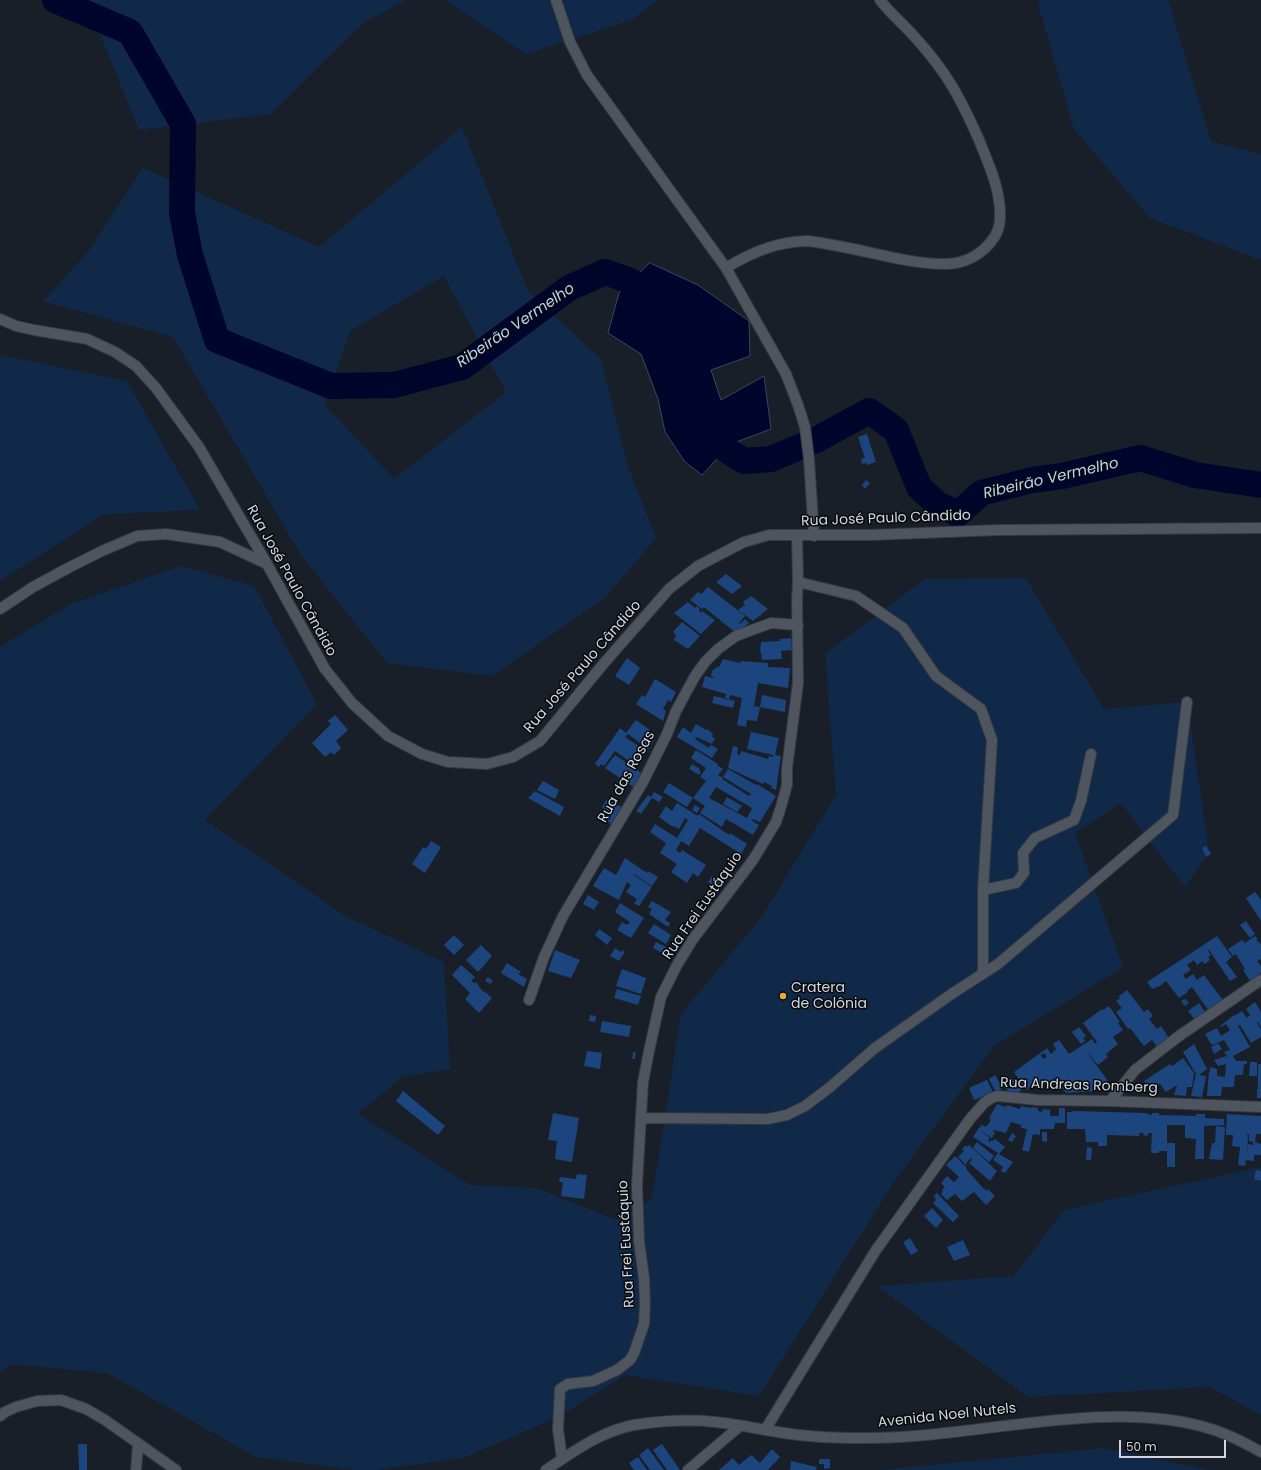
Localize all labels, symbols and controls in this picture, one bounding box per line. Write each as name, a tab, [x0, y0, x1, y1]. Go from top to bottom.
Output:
water label: Ribeirão Vermelho	[454, 280, 578, 372]
water label: Ribeirão Vermelho	[982, 455, 1120, 503]
street label: Rua José Paulo Cândido	[242, 503, 340, 659]
street label: Rua José Paulo Cândido	[801, 508, 971, 530]
street label: Rua José Paulo Cândido	[521, 597, 645, 737]
street label: Rua das Rosas	[595, 728, 659, 826]
street label: Rua Frei Eustáquio	[660, 849, 746, 963]
place label: Cratera de Colônia	[791, 980, 867, 1012]
marker: Cratera de Colônia	[778, 991, 788, 1001]
street label: Rua Andreas Romberg	[1000, 1075, 1158, 1097]
street label: Rua Frei Eustáquio	[615, 1180, 639, 1308]
street label: Avenida Noel Nutels	[877, 1400, 1017, 1432]
scale bar	[1121, 1432, 1228, 1458]
text: 50 m	[1126, 1438, 1157, 1455]

